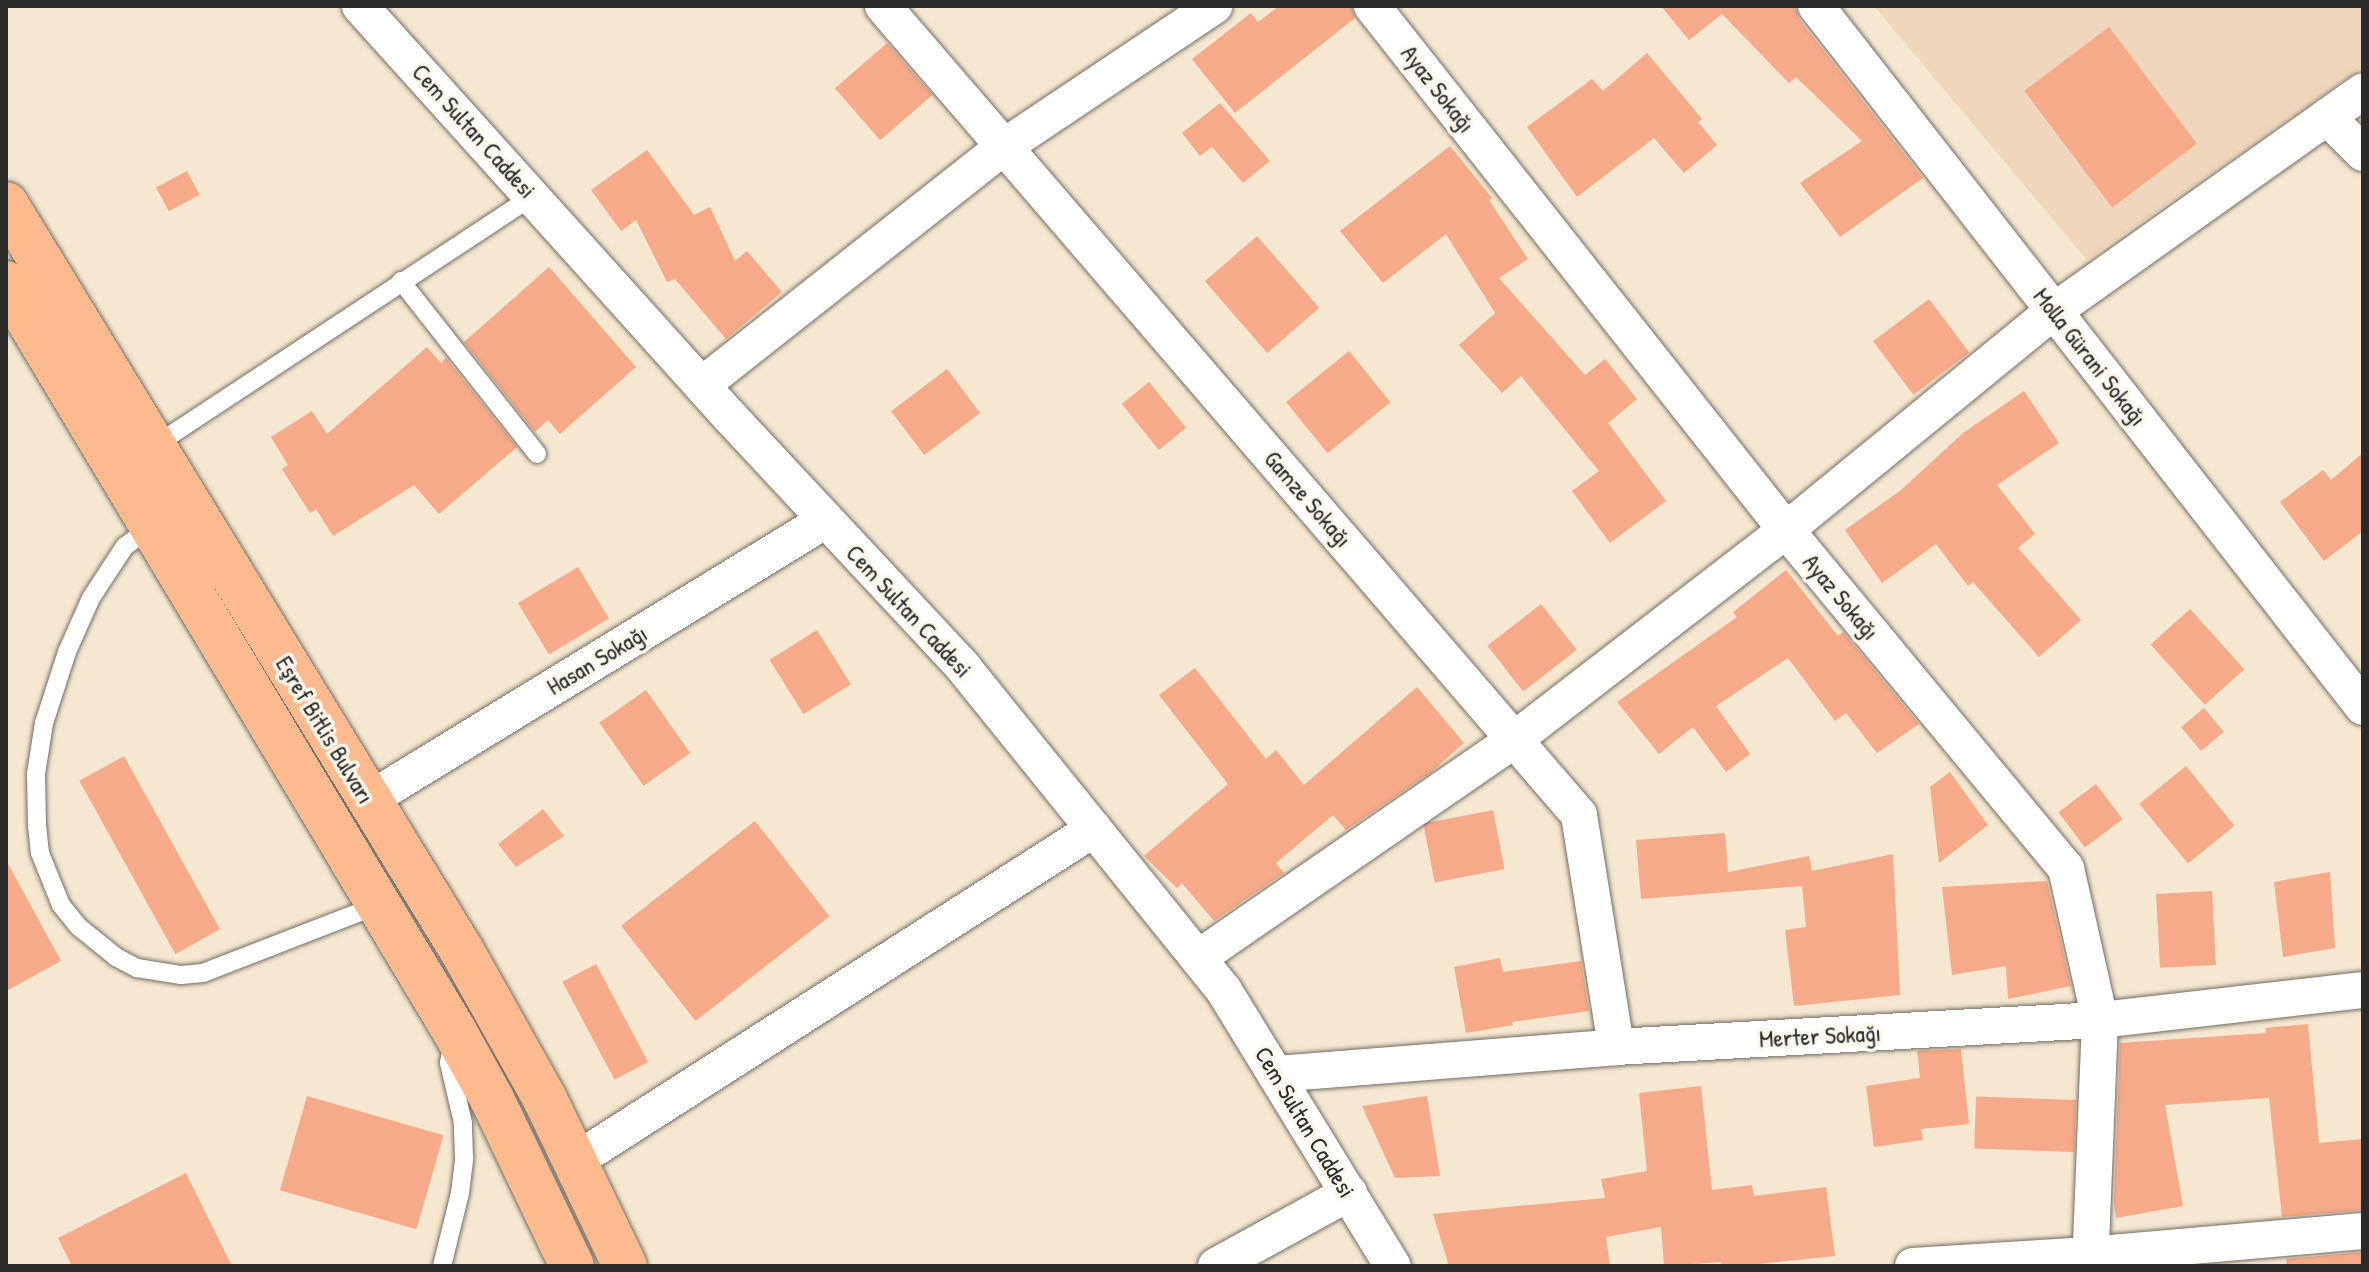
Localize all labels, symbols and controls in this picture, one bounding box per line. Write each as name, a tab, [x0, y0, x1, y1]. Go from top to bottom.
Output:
street label: Ayaz Sokağı	[1395, 39, 1481, 139]
street label: Cem Sultan Caddesi	[406, 58, 542, 204]
street label: Molla Gürani Sokağı	[2027, 282, 2153, 432]
street label: Gamze Sokağı	[1258, 445, 1358, 553]
street label: Cem Sultan Caddesi	[840, 539, 978, 683]
street label: Ayaz Sokağı	[1797, 548, 1885, 646]
street label: Hasan Sokağı	[542, 619, 652, 701]
street label: Eşref Bitlis Bulvarı	[270, 651, 380, 809]
street label: Merter Sokağı	[1758, 1018, 1882, 1054]
street label: Cem Sultan Caddesi	[1249, 1041, 1361, 1203]

